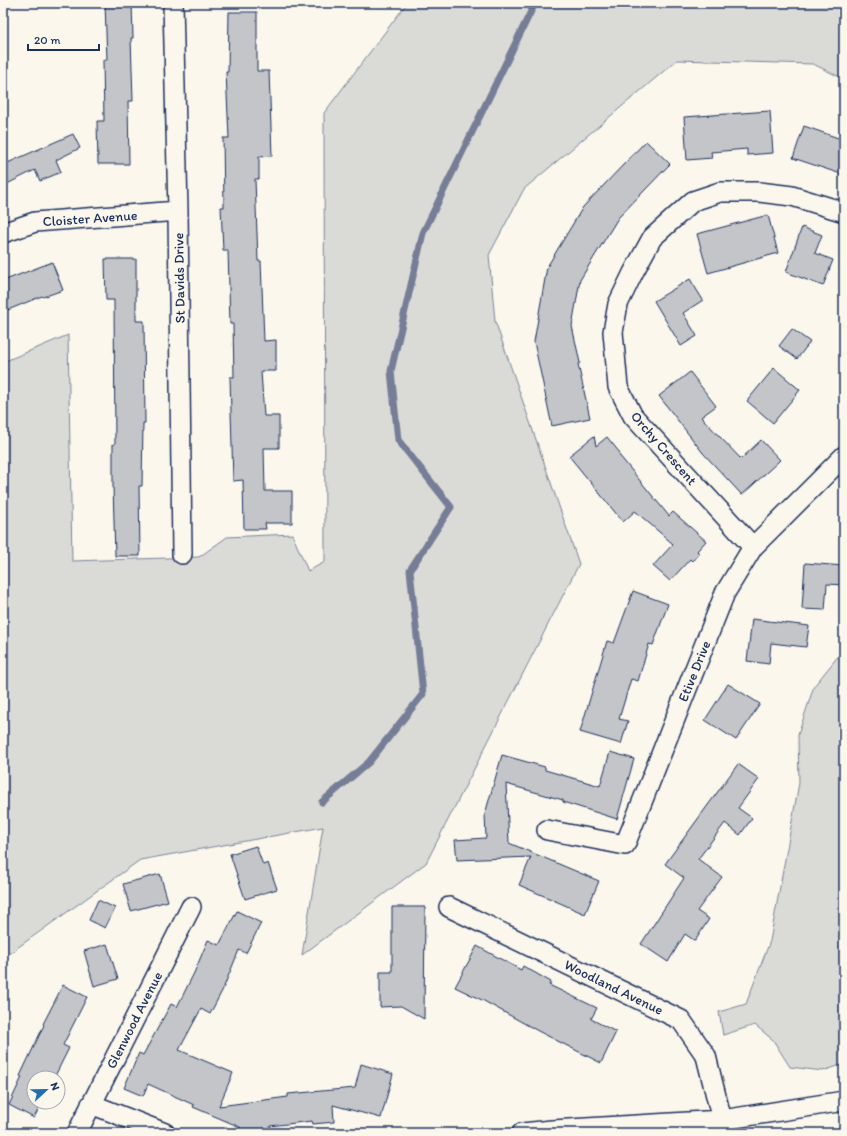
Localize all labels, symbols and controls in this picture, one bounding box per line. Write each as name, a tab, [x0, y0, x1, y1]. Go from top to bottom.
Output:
scale bar	[28, 26, 99, 52]
text: 20 m	[34, 33, 61, 47]
street label: Cloister Avenue	[42, 207, 138, 230]
street label: St Davids Drive	[170, 232, 189, 324]
street label: Orchy Crescent	[627, 408, 700, 489]
street label: Etive Drive	[675, 638, 715, 704]
street label: Woodland Avenue	[562, 956, 666, 1019]
street label: Glenwood Avenue	[103, 969, 166, 1072]
north arrow	[26, 1070, 66, 1110]
text: N	[47, 1081, 62, 1092]

